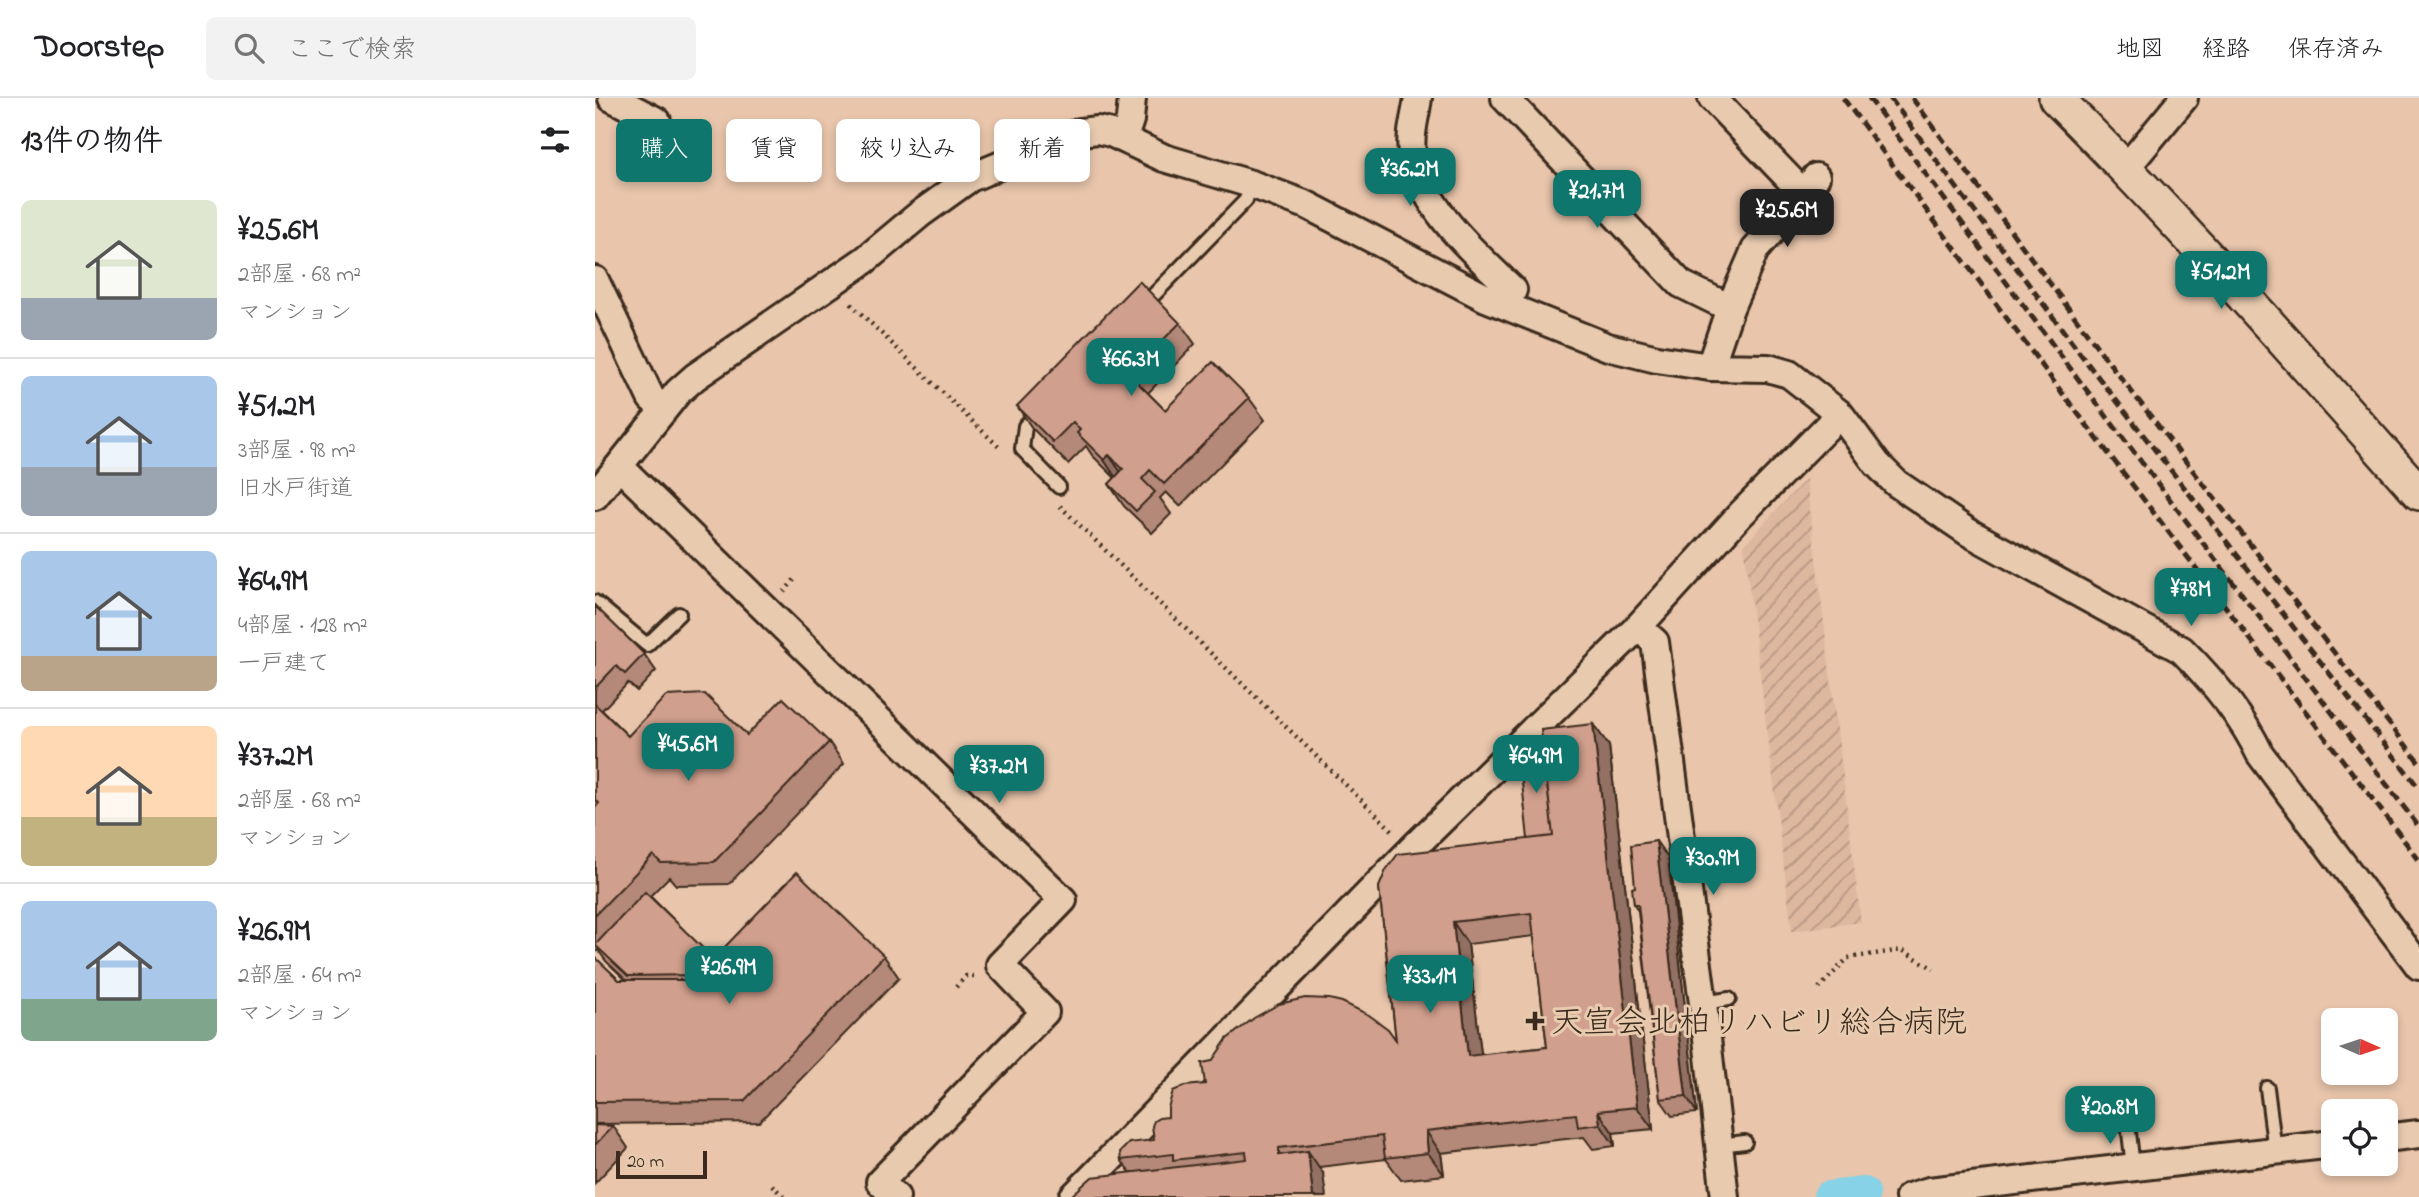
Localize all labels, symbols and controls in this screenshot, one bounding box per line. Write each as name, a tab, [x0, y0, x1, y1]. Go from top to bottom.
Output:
search box	[206, 17, 696, 80]
text: Doorstep	[35, 24, 164, 72]
icon: search	[230, 29, 268, 67]
text: ここで検索	[286, 32, 416, 70]
text: 地図	[2116, 33, 2164, 68]
text: 経路	[2202, 33, 2250, 68]
text: 保存済み	[2288, 33, 2384, 68]
chip: 購入	[616, 119, 712, 182]
chip: 賃貸	[726, 119, 822, 182]
chip: 絞り込み	[836, 119, 980, 182]
chip: 新着	[994, 119, 1090, 182]
text: 13件の物件	[21, 121, 163, 165]
icon: filters	[536, 121, 574, 159]
pin: ¥36.2M	[1353, 148, 1467, 208]
text: ¥36.2M	[1381, 154, 1439, 187]
pin: ¥21.7M	[1540, 170, 1654, 230]
text: ¥21.7M	[1569, 176, 1625, 209]
pin: ¥25.6M	[1730, 190, 1844, 249]
text: ¥25.6M	[1756, 195, 1818, 228]
text: ¥25.6M	[238, 210, 319, 254]
icon: home	[77, 228, 161, 312]
pin: ¥51.2M	[2164, 252, 2278, 311]
text: ¥51.2M	[2191, 257, 2251, 290]
text: 2部屋 · 68 m²	[238, 259, 361, 292]
text: マンション	[238, 297, 352, 330]
pin: ¥66.3M	[1074, 338, 1188, 398]
text: ¥66.3M	[1102, 344, 1160, 377]
text: ¥51.2M	[238, 386, 316, 430]
icon: home	[77, 404, 161, 488]
text: 3部屋 · 98 m²	[238, 435, 356, 468]
text: 旧水戸街道	[238, 473, 353, 506]
text: ¥64.9M	[238, 561, 309, 605]
pin: ¥78M	[2150, 568, 2232, 628]
text: ¥78M	[2170, 574, 2212, 607]
icon: home	[77, 579, 161, 663]
text: 4部屋 · 128 m²	[238, 610, 368, 643]
text: 一戸建て	[238, 648, 330, 681]
pin: ¥45.6M	[631, 724, 745, 783]
text: ¥45.6M	[658, 729, 718, 762]
text: ¥37.2M	[238, 736, 314, 780]
pin: ¥64.9M	[1479, 736, 1593, 795]
text: ¥64.9M	[1509, 741, 1563, 774]
pin: ¥37.2M	[942, 746, 1056, 805]
text: ¥37.2M	[970, 751, 1028, 784]
icon: home	[77, 754, 161, 838]
text: 2部屋 · 68 m²	[238, 785, 361, 818]
text: マンション	[238, 823, 352, 856]
pin: ¥30.9M	[1656, 838, 1770, 897]
text: ¥30.9M	[1686, 843, 1740, 876]
text: ¥26.9M	[238, 911, 311, 955]
icon: home	[77, 929, 161, 1013]
pin: ¥26.9M	[672, 946, 786, 1006]
text: ¥26.9M	[701, 952, 757, 985]
pin: ¥33.1M	[1373, 956, 1487, 1015]
text: 2部屋 · 64 m²	[238, 960, 362, 993]
text: ¥33.1M	[1403, 961, 1457, 994]
text: マンション	[238, 998, 352, 1031]
place label: 天宣会北柏リハビリ総合病院	[1551, 1001, 1967, 1048]
north arrow	[2321, 1008, 2397, 1085]
map controls	[2321, 1008, 2398, 1176]
marker: 天宣会北柏リハビリ総合病院	[1525, 1011, 1545, 1031]
pin: ¥20.8M	[2053, 1086, 2167, 1146]
text: ¥20.8M	[2081, 1092, 2139, 1125]
button: locate	[2321, 1099, 2398, 1176]
scale bar	[616, 1148, 707, 1180]
text: 20 m	[627, 1149, 664, 1176]

